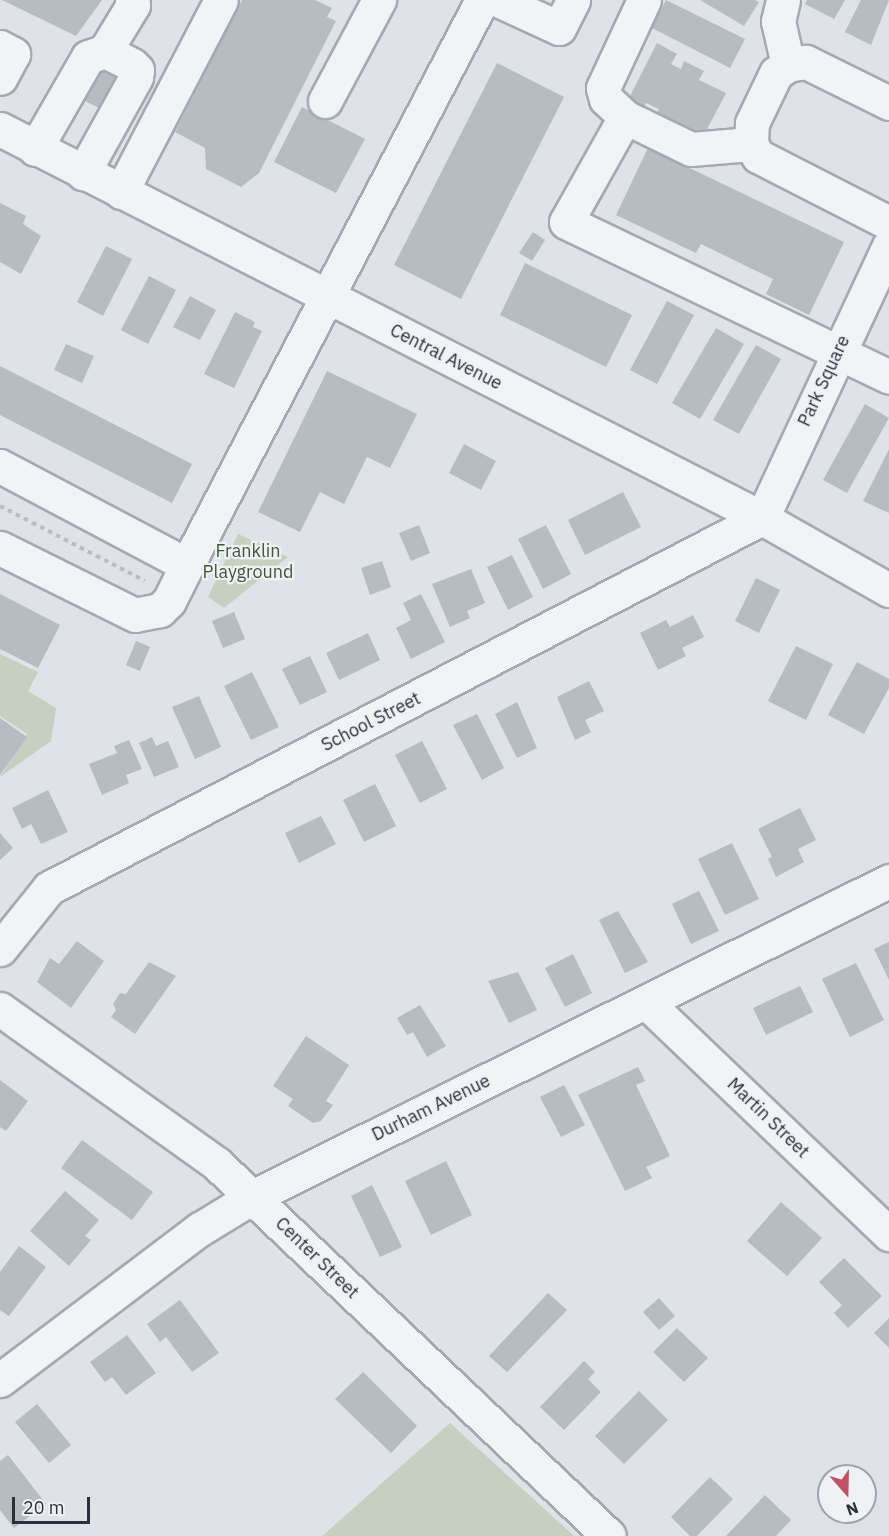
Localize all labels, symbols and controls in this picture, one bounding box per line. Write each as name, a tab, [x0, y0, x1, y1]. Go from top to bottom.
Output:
street label: Central Avenue	[386, 319, 506, 395]
street label: Park Square	[794, 332, 854, 430]
park label: Franklin Playground	[203, 541, 293, 584]
street label: School Street	[318, 688, 424, 756]
street label: Durham Avenue	[368, 1070, 494, 1146]
street label: Martin Street	[723, 1074, 813, 1162]
street label: Center Street	[271, 1213, 363, 1303]
north arrow	[817, 1464, 877, 1524]
scale bar	[15, 1485, 93, 1523]
text: 20 m	[23, 1496, 65, 1519]
text: N	[844, 1498, 861, 1520]

